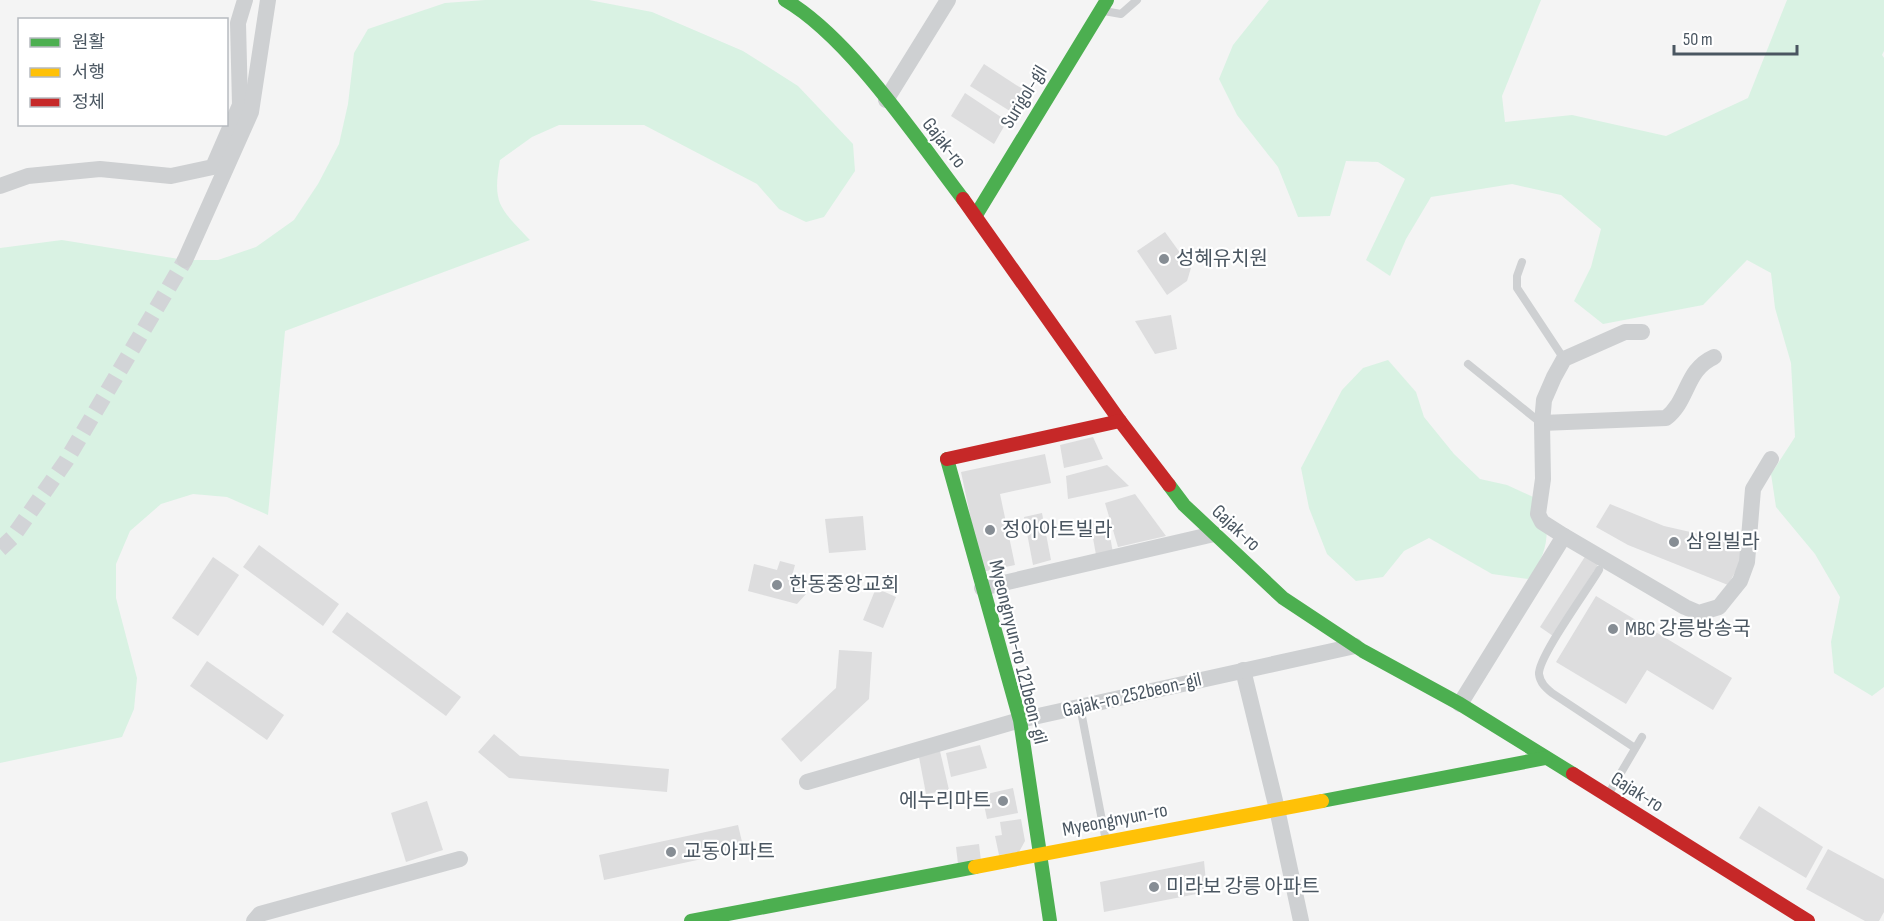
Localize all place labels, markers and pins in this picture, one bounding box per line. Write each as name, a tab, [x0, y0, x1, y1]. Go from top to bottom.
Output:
place label: 성혜유치원	[1176, 247, 1268, 271]
marker: 성혜유치원	[1157, 252, 1171, 266]
place label: 정아아트빌라	[1002, 518, 1112, 542]
marker: 정아아트빌라	[983, 523, 997, 537]
place label: 삼일빌라	[1686, 530, 1760, 554]
marker: 삼일빌라	[1667, 535, 1681, 549]
place label: 한동중앙교회	[789, 573, 899, 597]
marker: 한동중앙교회	[770, 578, 784, 592]
place label: MBC 강릉방송국	[1625, 617, 1751, 641]
marker: MBC 강릉방송국	[1606, 622, 1620, 636]
place label: 에누리마트	[899, 789, 991, 813]
marker: 에누리마트	[996, 794, 1010, 808]
place label: 교동아파트	[683, 840, 775, 864]
marker: 교동아파트	[664, 845, 678, 859]
place label: 미라보 강릉 아파트	[1166, 875, 1320, 899]
marker: 미라보 강릉 아파트	[1147, 880, 1161, 894]

